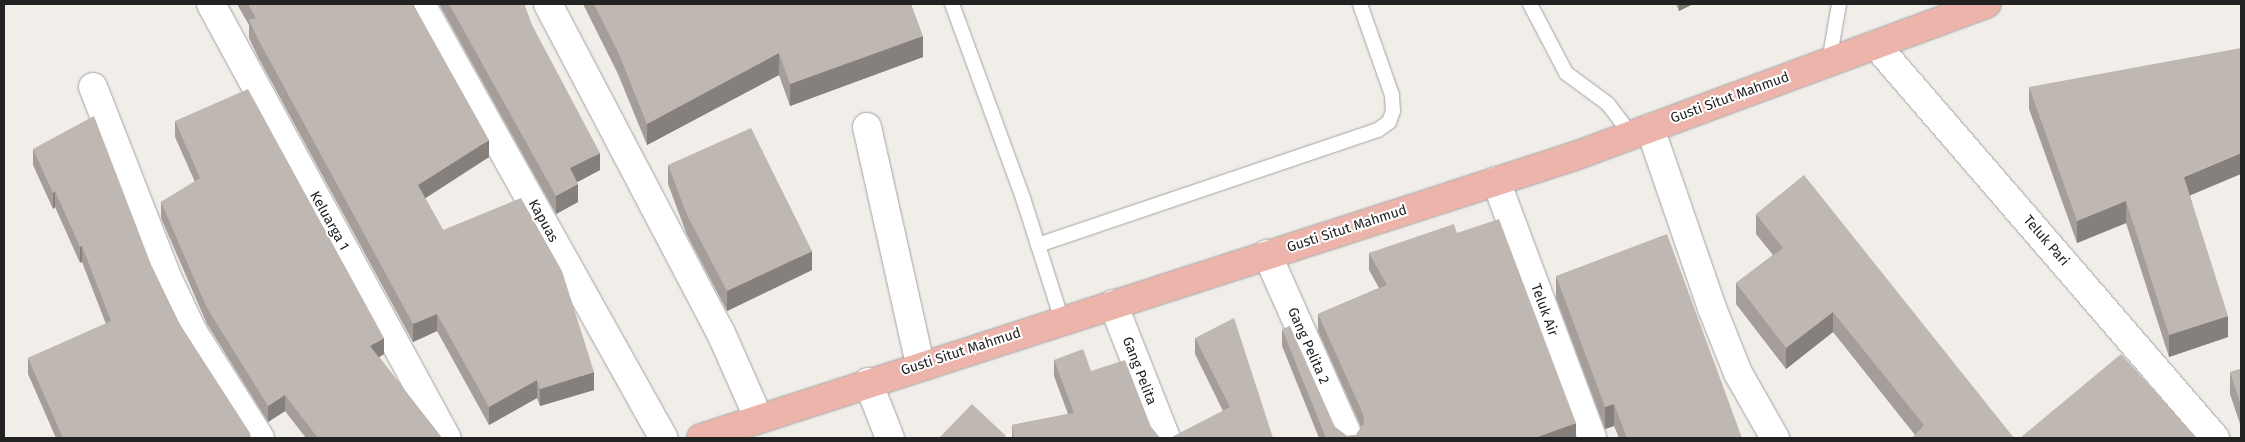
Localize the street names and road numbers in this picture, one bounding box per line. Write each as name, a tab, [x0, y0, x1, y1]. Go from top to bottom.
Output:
street label: Gusti Situt Mahmud	[1668, 69, 1792, 127]
street label: Keluarga 1	[306, 188, 352, 254]
street label: Kapuas	[524, 197, 562, 245]
street label: Gusti Situt Mahmud	[1285, 202, 1409, 256]
street label: Teluk Pari	[2019, 212, 2073, 270]
street label: Teluk Air	[1527, 281, 1561, 339]
street label: Gang Pelita 2	[1284, 305, 1332, 387]
street label: Gusti Situt Mahmud	[899, 325, 1023, 379]
street label: Gang Pelita	[1118, 335, 1160, 407]

